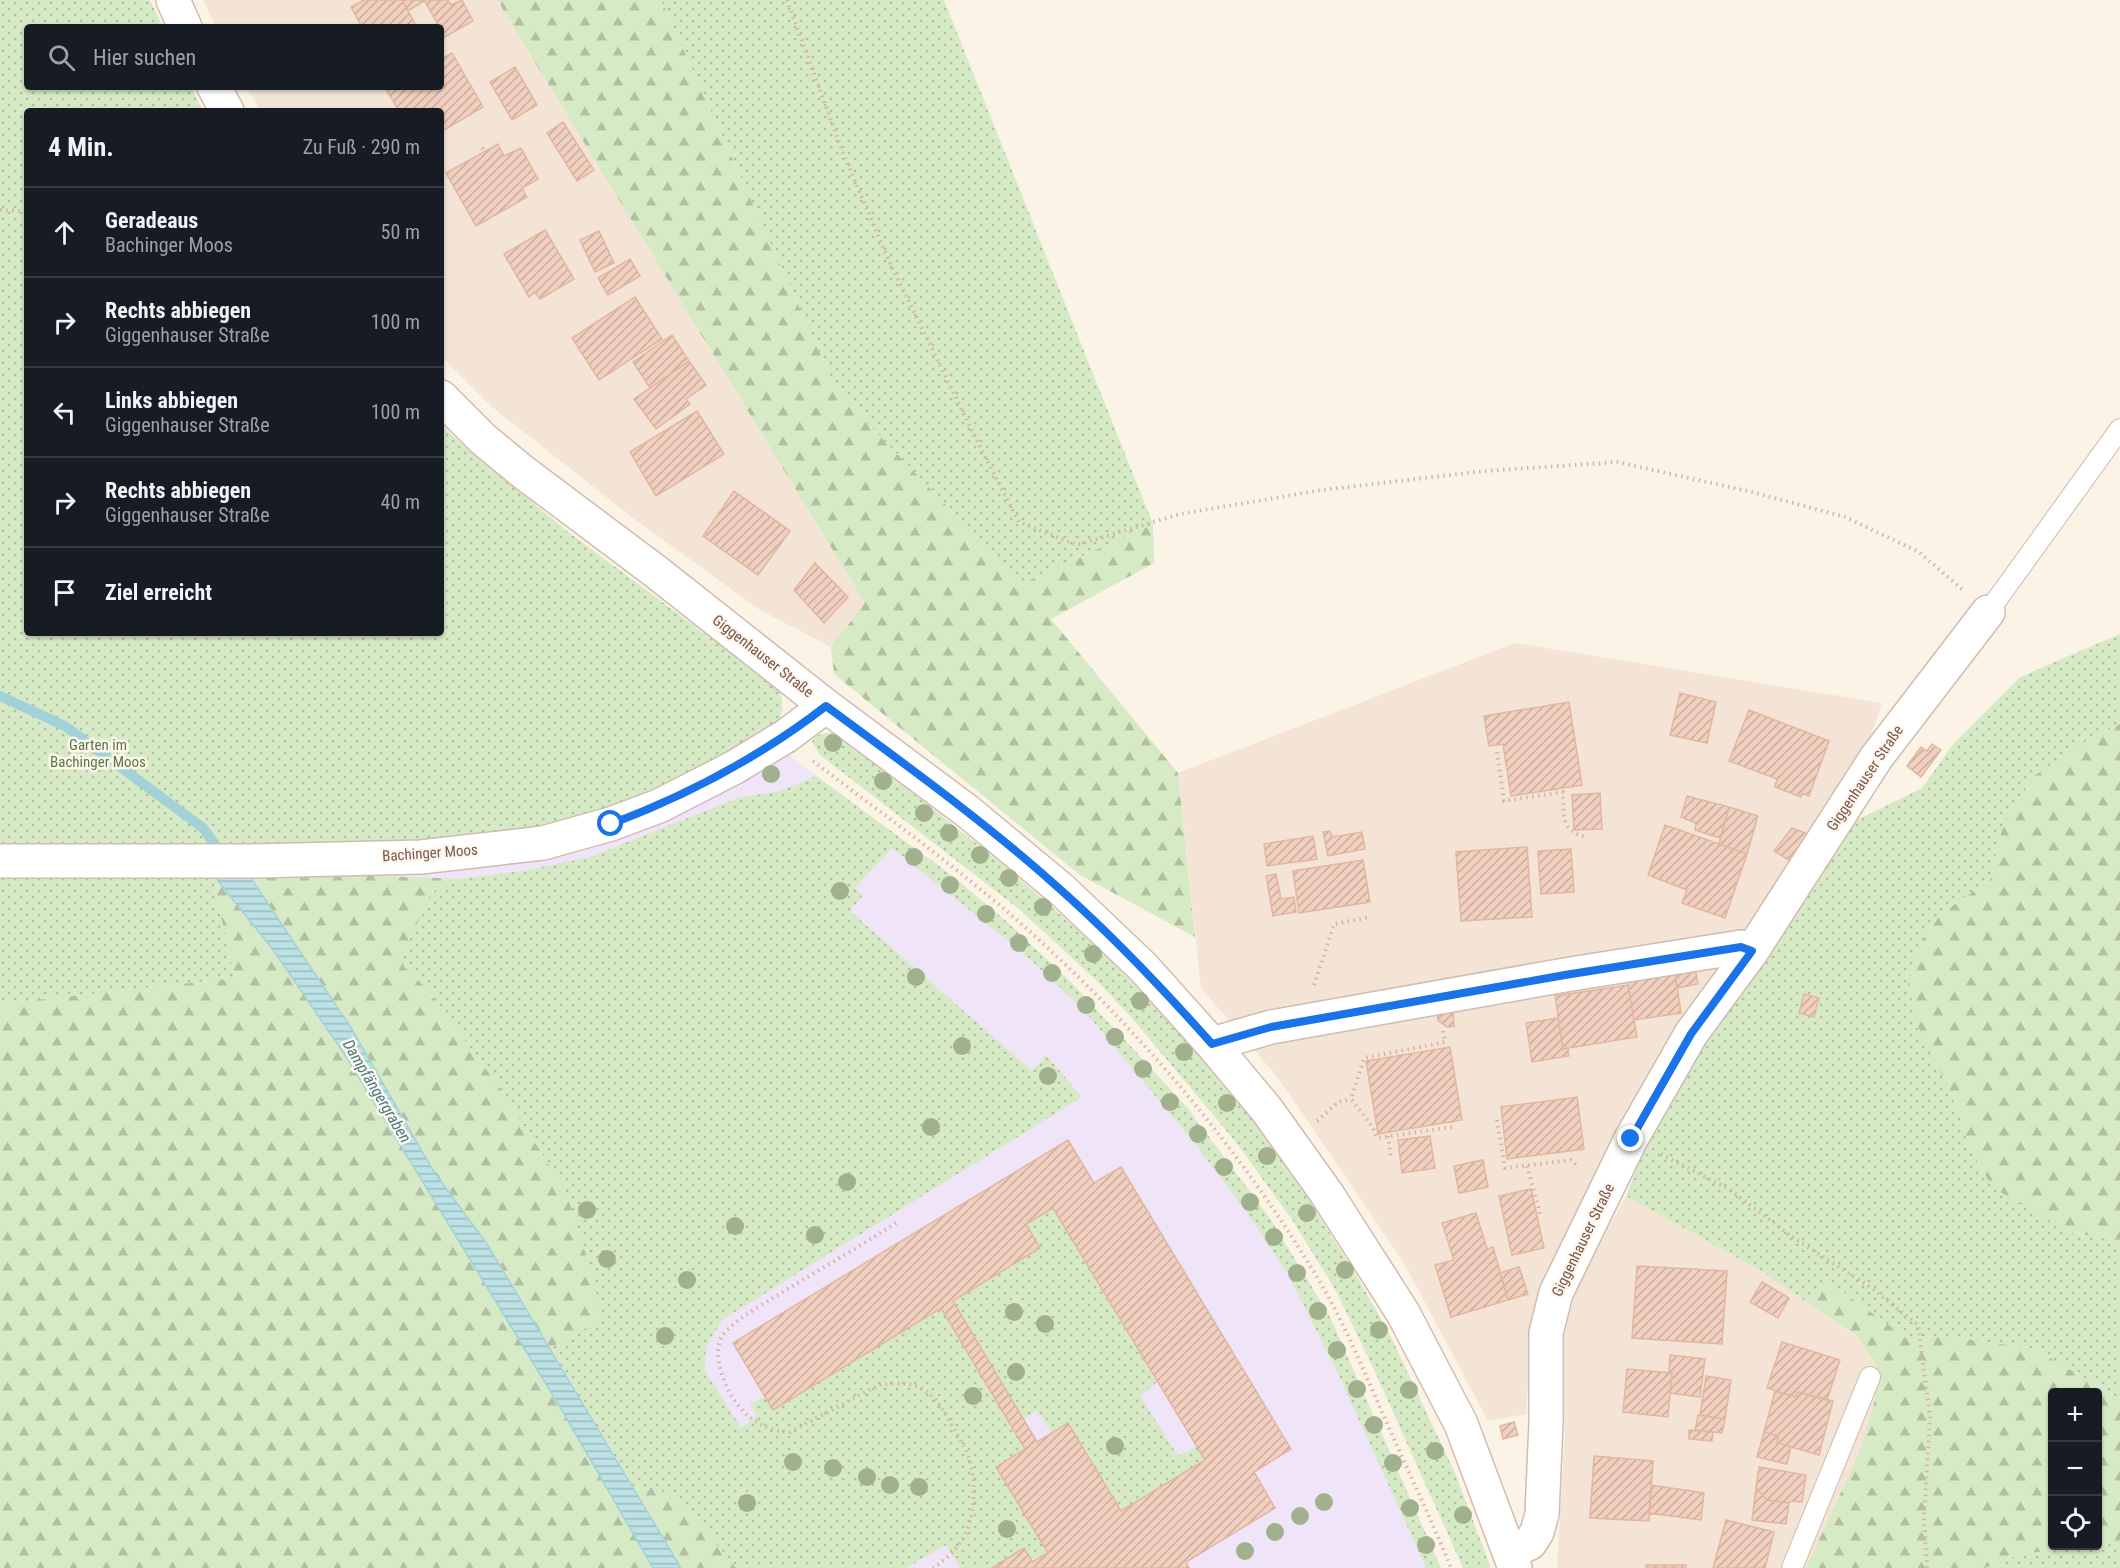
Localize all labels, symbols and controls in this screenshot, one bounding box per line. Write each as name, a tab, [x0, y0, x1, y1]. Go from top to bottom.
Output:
search box	[24, 24, 444, 90]
icon: search	[45, 41, 78, 74]
text: Hier suchen	[93, 45, 196, 70]
text: 4 Min.	[48, 132, 114, 162]
text: Zu Fuß · 290 m	[303, 135, 420, 159]
text: Geradeaus	[105, 208, 198, 233]
icon: ahead	[48, 216, 81, 249]
text: 50 m	[381, 220, 420, 244]
text: Bachinger Moos	[105, 233, 233, 257]
text: Rechts abbiegen	[105, 298, 251, 323]
icon: right	[48, 306, 81, 339]
text: 100 m	[371, 310, 420, 334]
text: Giggenhauser Straße	[105, 323, 270, 347]
text: Links abbiegen	[105, 388, 238, 413]
icon: left	[48, 396, 81, 429]
text: 100 m	[371, 400, 420, 424]
text: Giggenhauser Straße	[105, 413, 270, 437]
text: Rechts abbiegen	[105, 478, 251, 503]
icon: right	[48, 486, 81, 519]
text: 40 m	[381, 490, 420, 514]
text: Giggenhauser Straße	[105, 503, 270, 527]
icon: arrive	[48, 576, 81, 609]
text: Ziel erreicht	[105, 580, 212, 605]
street label: Giggenhauser Straße	[709, 611, 817, 701]
street label: Giggenhauser Straße	[1823, 722, 1907, 834]
park label: Garten im Bachinger Moos	[50, 736, 146, 771]
route start	[597, 810, 623, 836]
street label: Bachinger Moos	[382, 841, 479, 865]
water label: Dampfängergraben	[339, 1036, 415, 1146]
route end	[1617, 1125, 1643, 1151]
street label: Giggenhauser Straße	[1548, 1181, 1618, 1299]
map controls	[2048, 1388, 2102, 1550]
button: +	[2048, 1388, 2102, 1442]
button: −	[2048, 1442, 2102, 1496]
button: locate	[2048, 1496, 2102, 1550]

